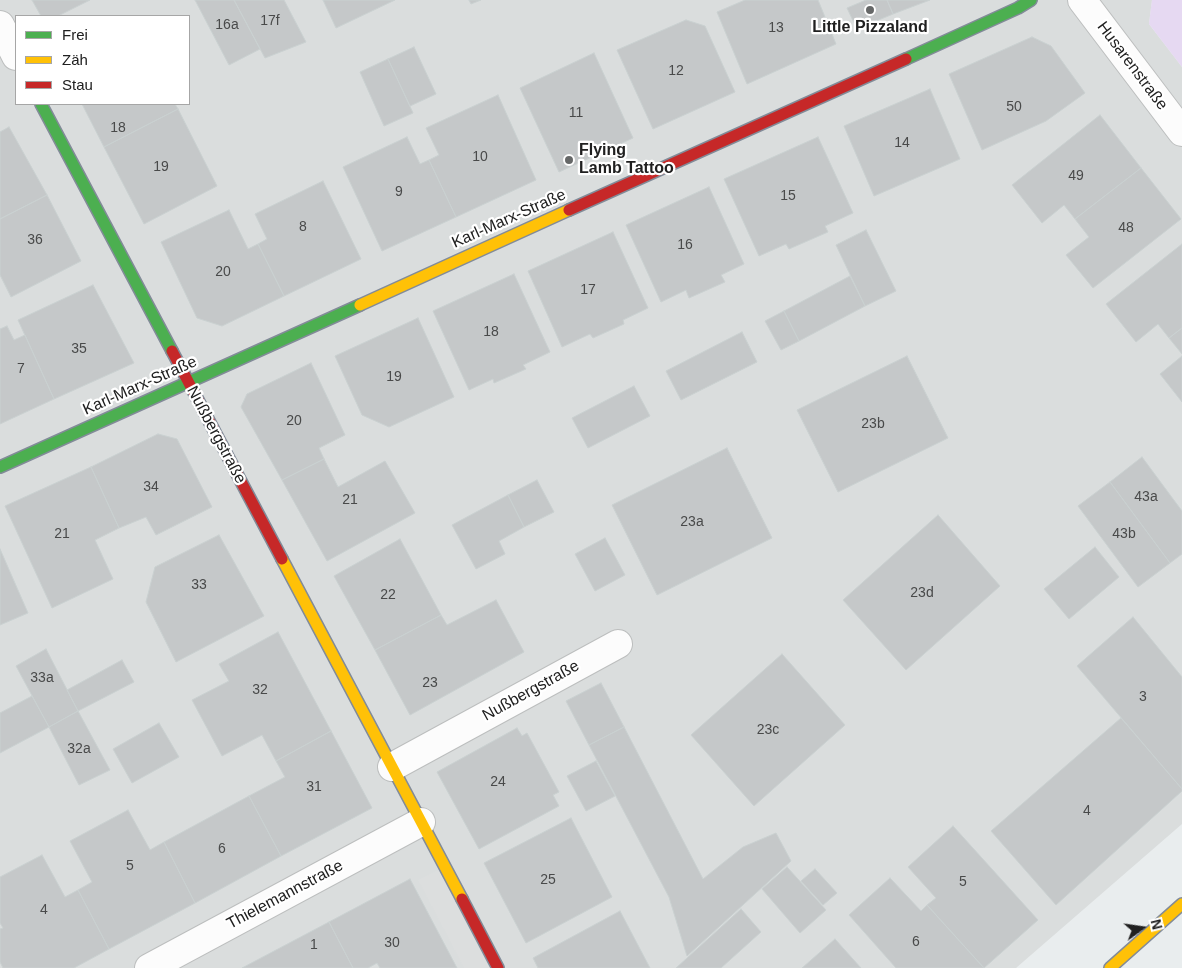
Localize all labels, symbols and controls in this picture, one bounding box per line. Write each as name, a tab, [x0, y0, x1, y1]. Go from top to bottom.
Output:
marker: Little Pizzaland	[864, 4, 876, 16]
house number: 17f	[260, 13, 280, 29]
legend	[15, 15, 190, 105]
house number: 16a	[215, 17, 239, 33]
place label: Little Pizzaland	[812, 18, 928, 38]
street label: Husarenstraße	[1092, 18, 1172, 114]
house number: 13	[768, 20, 784, 36]
text: Frei	[62, 26, 88, 43]
text: Zäh	[62, 51, 88, 68]
house number: 12	[668, 63, 684, 79]
text: Stau	[62, 76, 93, 93]
house number: 50	[1006, 99, 1022, 115]
house number: 11	[569, 105, 583, 121]
house number: 18	[110, 120, 126, 136]
house number: 14	[894, 135, 910, 151]
place label: Flying Lamb Tattoo	[579, 141, 674, 179]
house number: 10	[472, 149, 488, 165]
marker: Flying Lamb Tattoo	[563, 154, 575, 166]
house number: 19	[153, 159, 169, 175]
house number: 49	[1068, 168, 1084, 184]
house number: 9	[395, 184, 403, 200]
street label: Karl-Marx-Straße	[449, 185, 569, 253]
house number: 15	[780, 188, 796, 204]
house number: 8	[299, 219, 307, 235]
house number: 48	[1118, 220, 1134, 236]
house number: 36	[27, 232, 43, 248]
house number: 16	[677, 237, 693, 253]
house number: 20	[215, 264, 231, 280]
house number: 17	[580, 282, 596, 298]
house number: 18	[483, 324, 499, 340]
house number: 35	[71, 341, 87, 357]
street label: Karl-Marx-Straße	[80, 352, 200, 420]
house number: 7	[17, 361, 25, 377]
house number: 19	[386, 369, 402, 385]
street label: Nußbergstraße	[182, 383, 250, 487]
house number: 20	[286, 413, 302, 429]
house number: 23b	[861, 416, 885, 432]
house number: 34	[143, 479, 159, 495]
house number: 43a	[1134, 489, 1158, 505]
house number: 21	[342, 492, 358, 508]
house number: 23a	[680, 514, 704, 530]
house number: 21	[54, 526, 70, 542]
house number: 43b	[1112, 526, 1136, 542]
house number: 33	[191, 577, 207, 593]
house number: 23d	[910, 585, 934, 601]
house number: 22	[380, 587, 396, 603]
street label: Nußbergstraße	[479, 657, 583, 725]
house number: 33a	[30, 670, 54, 686]
house number: 23	[422, 675, 438, 691]
house number: 32	[252, 682, 268, 698]
house number: 3	[1139, 689, 1147, 705]
house number: 23c	[757, 722, 779, 738]
house number: 32a	[67, 741, 91, 757]
house number: 24	[490, 774, 506, 790]
house number: 31	[306, 779, 322, 795]
house number: 4	[1083, 803, 1091, 819]
house number: 6	[218, 841, 226, 857]
street label: Thielemannstraße	[224, 856, 346, 934]
house number: 5	[126, 858, 134, 874]
house number: 25	[540, 872, 556, 888]
house number: 5	[959, 874, 967, 890]
house number: 4	[40, 902, 48, 918]
north arrow	[1117, 903, 1167, 953]
text: N	[1148, 918, 1166, 931]
house number: 6	[912, 934, 920, 950]
house number: 30	[384, 935, 400, 951]
house number: 1	[310, 937, 318, 953]

